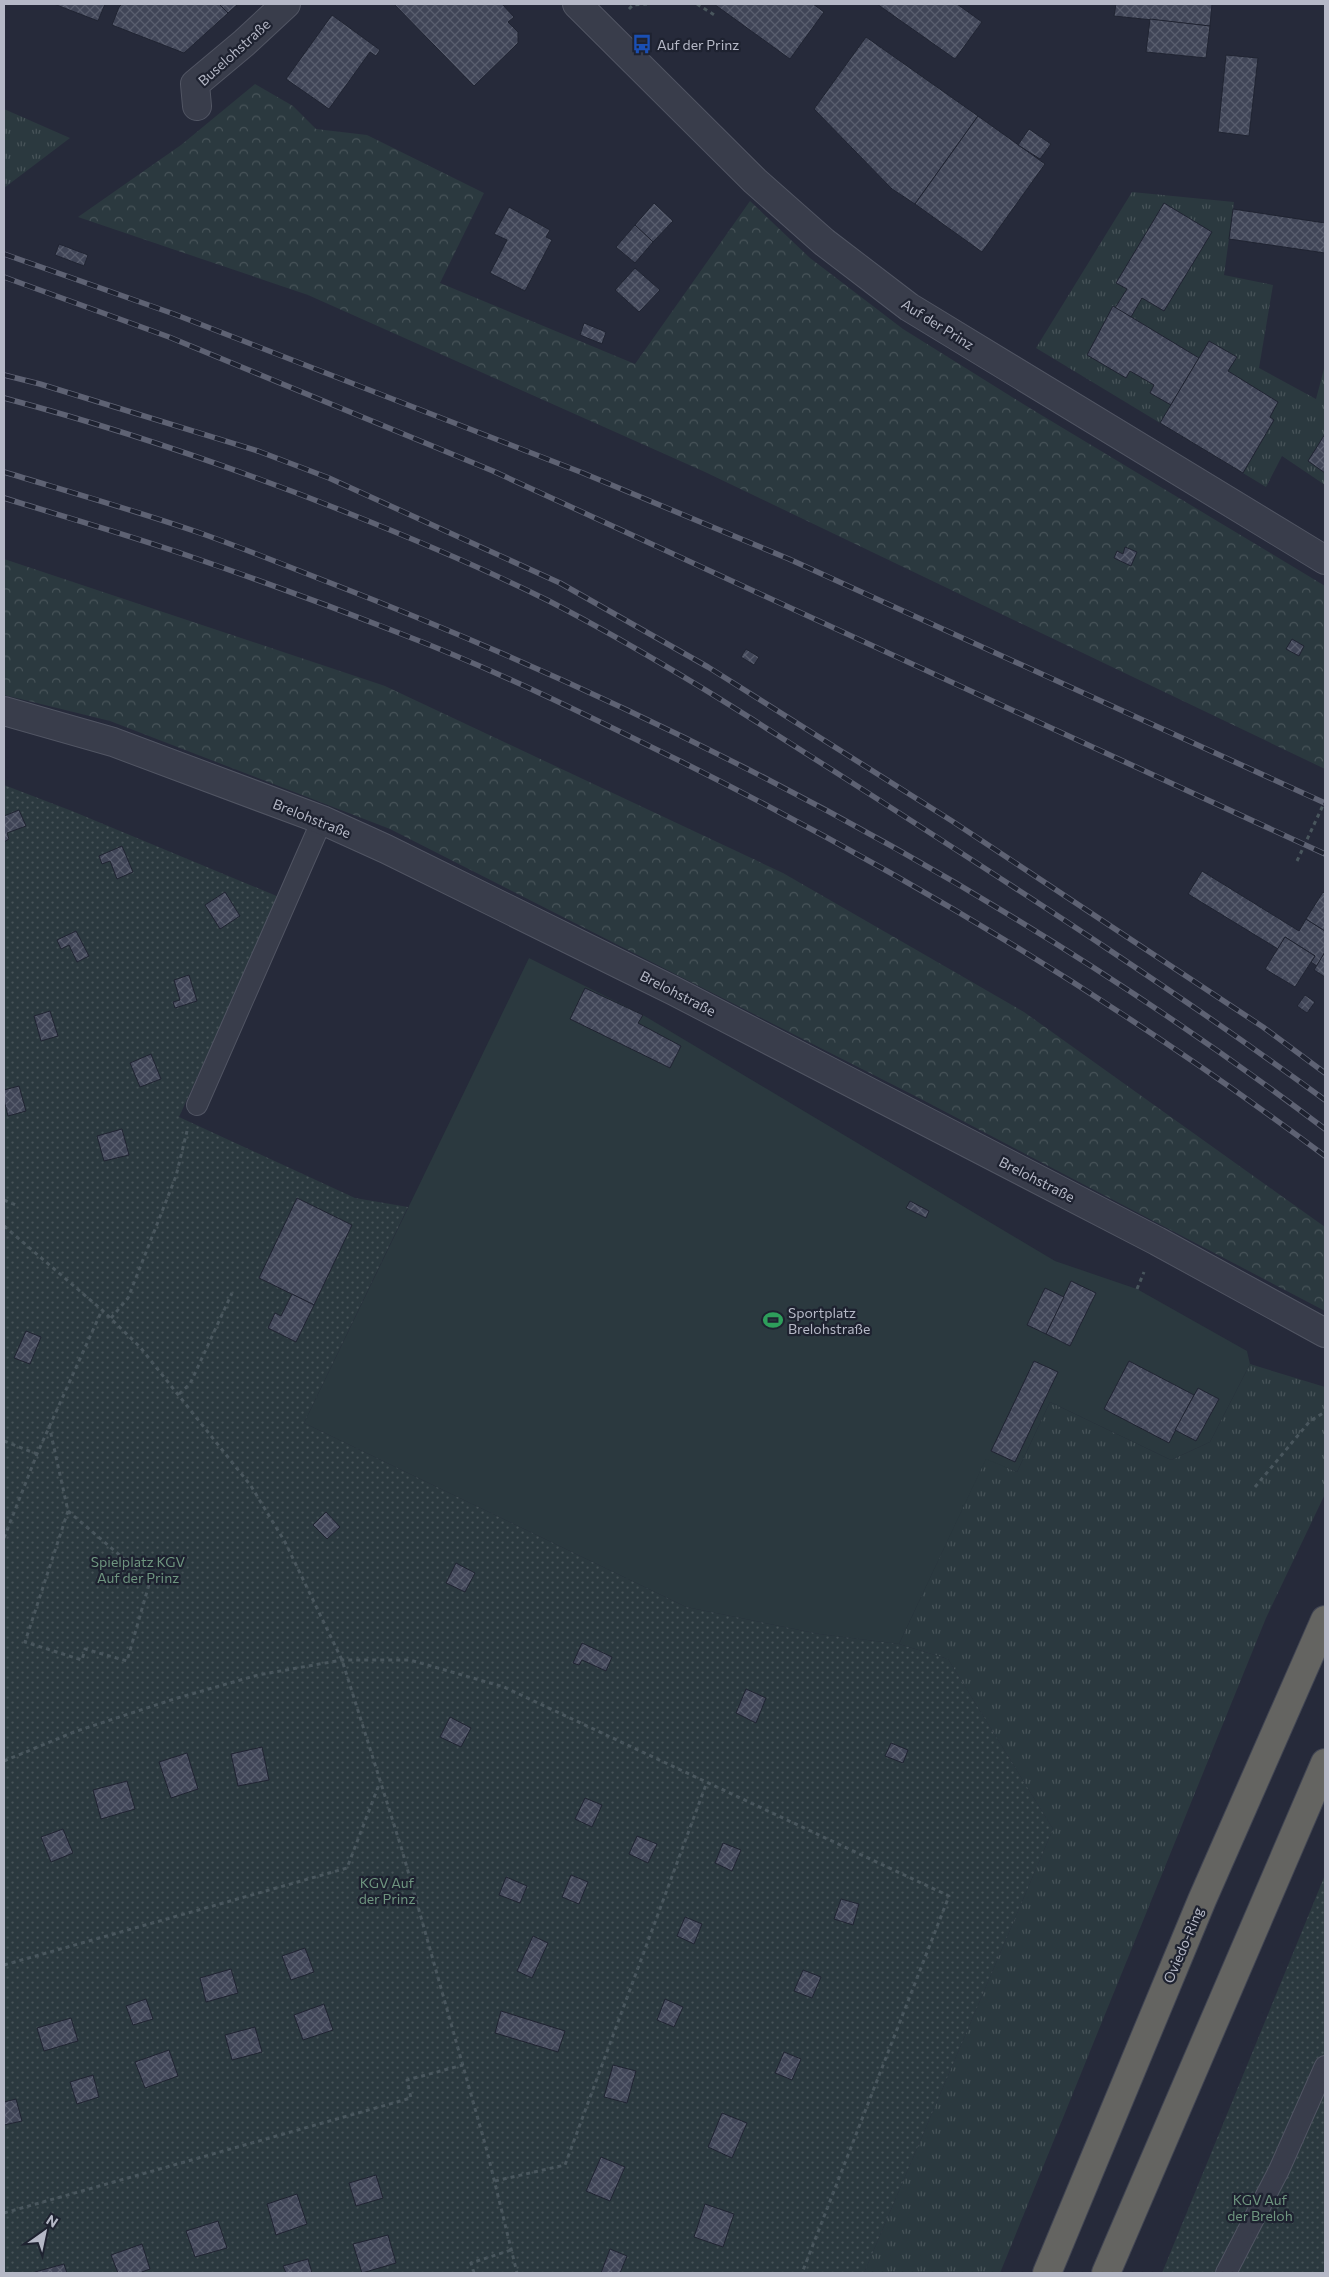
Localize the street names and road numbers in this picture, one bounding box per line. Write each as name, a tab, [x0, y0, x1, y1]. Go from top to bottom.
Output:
street label: Buselohstraße	[194, 15, 274, 89]
street label: Auf der Prinz	[899, 295, 977, 353]
street label: Brelohstraße	[271, 795, 353, 841]
street label: Brelohstraße	[637, 967, 719, 1019]
street label: Brelohstraße	[996, 1153, 1078, 1205]
street label: Oviedo-Ring	[1159, 1904, 1207, 1985]

